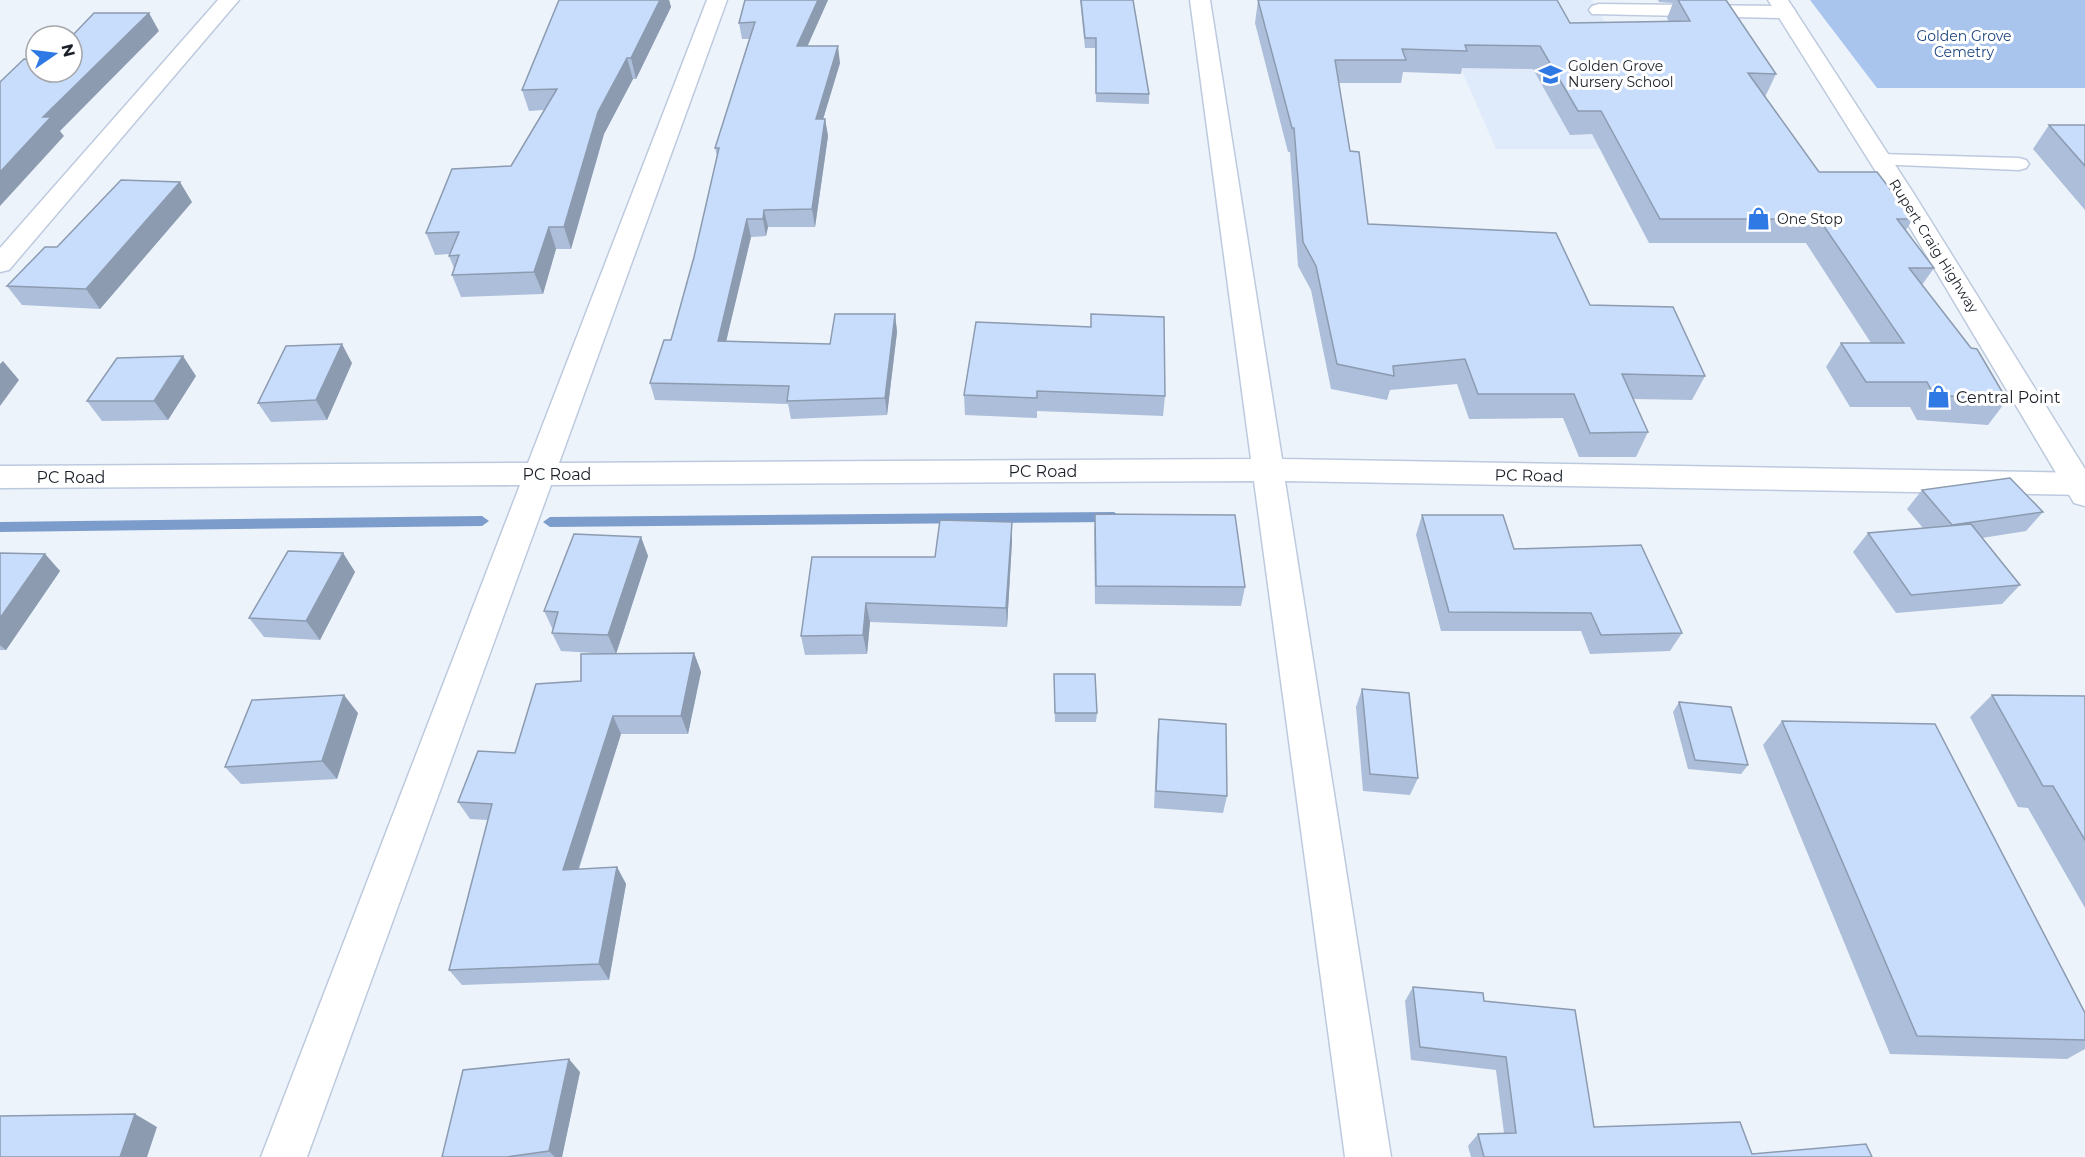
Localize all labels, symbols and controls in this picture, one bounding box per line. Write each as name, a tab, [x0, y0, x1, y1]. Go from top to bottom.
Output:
north arrow	[24, 24, 84, 84]
park label: Golden Grove Cemetry	[1916, 27, 2012, 61]
text: N	[57, 42, 79, 59]
place label: Golden Grove Nursery School	[1568, 57, 1674, 91]
school or university icon: Golden Grove Nursery School	[1537, 61, 1563, 87]
street label: Rupert Craig Highway	[1885, 176, 1983, 317]
shop icon: One Stop	[1746, 206, 1772, 232]
place label: One Stop	[1777, 210, 1843, 228]
shop icon: Central Point	[1925, 384, 1951, 410]
place label: Central Point	[1956, 388, 2061, 407]
street label: PC Road	[1009, 462, 1077, 481]
street label: PC Road	[523, 465, 591, 484]
street label: PC Road	[1494, 465, 1564, 486]
street label: PC Road	[37, 468, 105, 487]

